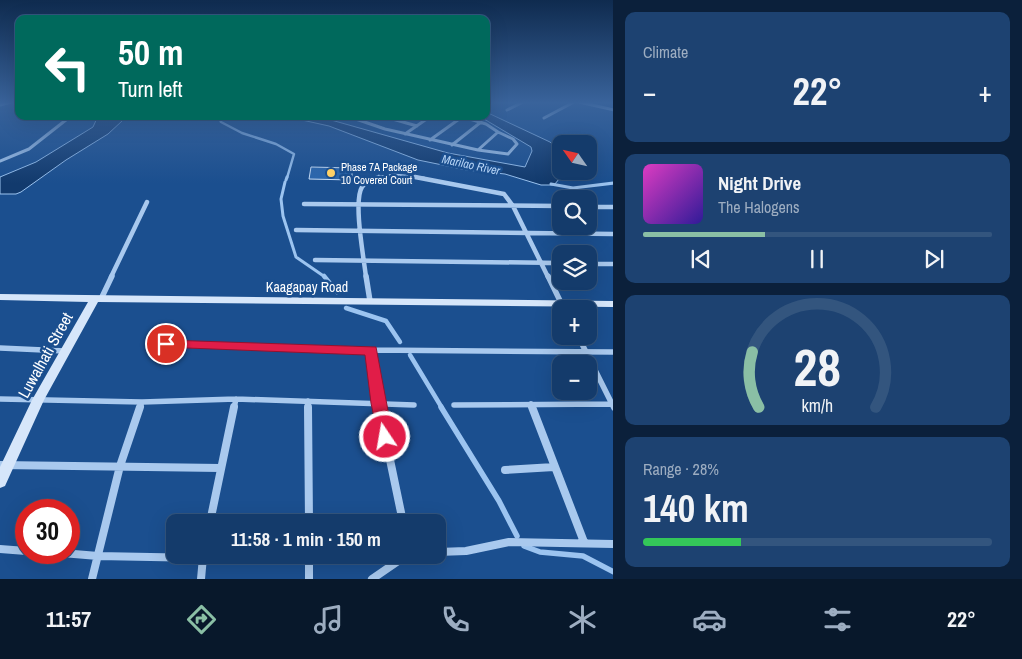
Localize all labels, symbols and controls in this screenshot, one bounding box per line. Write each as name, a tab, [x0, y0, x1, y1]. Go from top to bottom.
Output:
text: 50 m	[118, 29, 183, 76]
icon: left	[35, 35, 100, 100]
text: Climate	[643, 41, 688, 63]
text: 22°	[793, 66, 842, 117]
text: −	[643, 73, 656, 111]
text: +	[979, 73, 992, 111]
text: Turn left	[118, 74, 183, 104]
north arrow	[552, 135, 598, 180]
map controls	[552, 135, 597, 400]
water label: Marilao River	[440, 151, 502, 179]
place label: Phase 7A Package 10 Covered Court	[341, 160, 417, 187]
marker: Phase 7A Package 10 Covered Court	[325, 167, 337, 179]
text: Night Drive	[718, 170, 801, 196]
button: search	[552, 190, 597, 235]
text: The Halogens	[718, 196, 800, 218]
button: layers	[552, 245, 597, 290]
icon: previous	[687, 245, 715, 273]
icon: pause	[803, 245, 831, 273]
icon: next	[920, 245, 948, 273]
street label: Kaagapay Road	[266, 278, 348, 296]
button: +	[552, 300, 597, 345]
street label: Luwalhati Street	[12, 308, 78, 402]
pin	[145, 323, 187, 365]
icon: arrive	[152, 330, 180, 358]
text: 28	[794, 332, 841, 402]
button: −	[552, 355, 597, 400]
text: km/h	[802, 394, 833, 418]
position arrow	[358, 410, 410, 462]
text: Range · 28%	[643, 458, 719, 480]
text: 140 km	[643, 483, 749, 534]
speed limit sign: 30	[15, 499, 80, 564]
text: 11:58 · 1 min · 150 m	[231, 526, 381, 552]
icon: directions	[184, 602, 219, 637]
icon: music	[311, 602, 346, 637]
icon: phone	[438, 602, 473, 637]
icon: climate	[565, 602, 600, 637]
icon: car	[692, 602, 727, 637]
icon: filters	[820, 602, 855, 637]
text: 11:57	[46, 604, 91, 634]
text: 22°	[947, 604, 976, 634]

